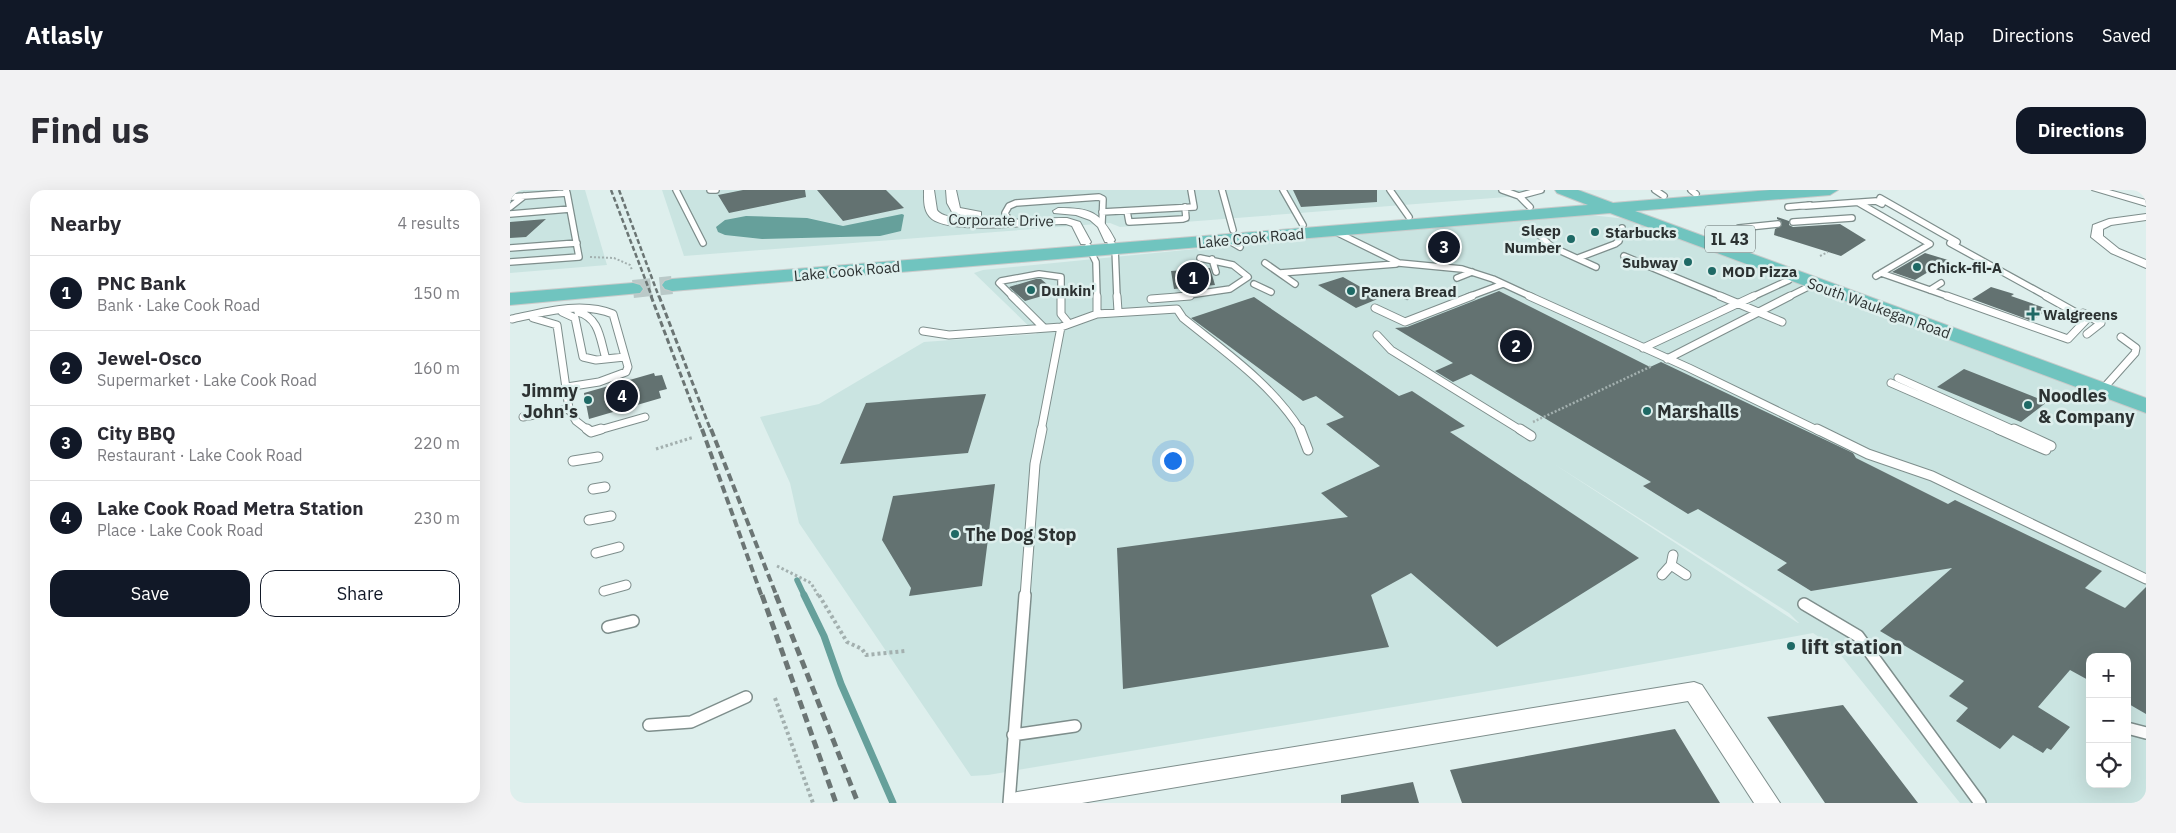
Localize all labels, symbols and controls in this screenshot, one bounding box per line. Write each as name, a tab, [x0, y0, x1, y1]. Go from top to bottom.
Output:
text: Atlasly	[25, 19, 103, 51]
text: Map	[1929, 24, 1964, 47]
text: Directions	[1992, 24, 2074, 47]
text: Saved	[2102, 24, 2151, 47]
text: Find us	[30, 107, 149, 153]
button: Directions	[2016, 107, 2146, 154]
text: Nearby	[50, 209, 121, 237]
street label: Corporate Drive	[948, 210, 1054, 230]
text: 4 results	[397, 213, 460, 233]
place label: Sleep Number	[1504, 221, 1561, 257]
place label: Starbucks	[1605, 223, 1677, 242]
street label: Lake Cook Road	[1197, 224, 1305, 252]
marker: Starbucks	[1589, 226, 1601, 238]
road number: IL 43	[1705, 226, 1755, 252]
pin: 3	[1428, 228, 1460, 266]
marker: Sleep Number	[1565, 233, 1577, 245]
place label: Subway	[1622, 253, 1678, 272]
marker: Subway	[1682, 256, 1694, 268]
street label: Lake Cook Road	[793, 257, 901, 285]
place label: Chick-fil-A	[1927, 258, 2002, 277]
pin: 1	[1177, 259, 1209, 297]
marker: Chick-fil-A	[1911, 261, 1923, 273]
place label: MOD Pizza	[1722, 262, 1798, 281]
marker: MOD Pizza	[1706, 265, 1718, 277]
text: PNC Bank	[97, 271, 186, 295]
street label: South Waukegan Road	[1805, 273, 1953, 343]
place label: Dunkin'	[1041, 281, 1095, 300]
place label: Panera Bread	[1361, 282, 1457, 301]
text: 1	[61, 283, 71, 303]
text: 150 m	[413, 283, 460, 303]
marker: Dunkin'	[1025, 284, 1037, 296]
marker: Panera Bread	[1345, 285, 1357, 297]
text: Bank · Lake Cook Road	[97, 295, 260, 315]
place label: Walgreens	[2043, 305, 2118, 324]
marker: Walgreens	[2027, 308, 2039, 320]
pin: 2	[1500, 327, 1532, 365]
text: Jewel-Osco	[97, 346, 202, 370]
text: 2	[61, 358, 71, 378]
text: 160 m	[413, 358, 460, 378]
text: Supermarket · Lake Cook Road	[97, 370, 317, 390]
pin: 4	[606, 377, 638, 415]
place label: Jimmy John's	[521, 379, 578, 423]
place label: Noodles & Company	[2038, 384, 2135, 428]
marker: Jimmy John's	[582, 394, 594, 406]
marker: Noodles & Company	[2022, 399, 2034, 411]
place label: Marshalls	[1657, 400, 1739, 423]
marker: Marshalls	[1641, 405, 1653, 417]
text: City BBQ	[97, 421, 176, 445]
text: 3	[61, 433, 71, 453]
text: 220 m	[413, 433, 460, 453]
text: Restaurant · Lake Cook Road	[97, 445, 303, 465]
your location	[1160, 448, 1186, 474]
text: Lake Cook Road Metra Station	[97, 496, 364, 520]
text: 4	[61, 508, 71, 528]
text: 230 m	[413, 508, 460, 528]
text: Place · Lake Cook Road	[97, 520, 263, 540]
place label: The Dog Stop	[965, 523, 1077, 546]
marker: The Dog Stop	[949, 528, 961, 540]
button: Save	[50, 570, 250, 617]
button: Share	[260, 570, 460, 617]
place label: lift station	[1801, 632, 1903, 660]
marker: lift station	[1785, 640, 1797, 652]
map controls	[2086, 653, 2131, 788]
button: +	[2086, 653, 2131, 698]
button: −	[2086, 698, 2131, 743]
button: locate	[2086, 743, 2131, 788]

